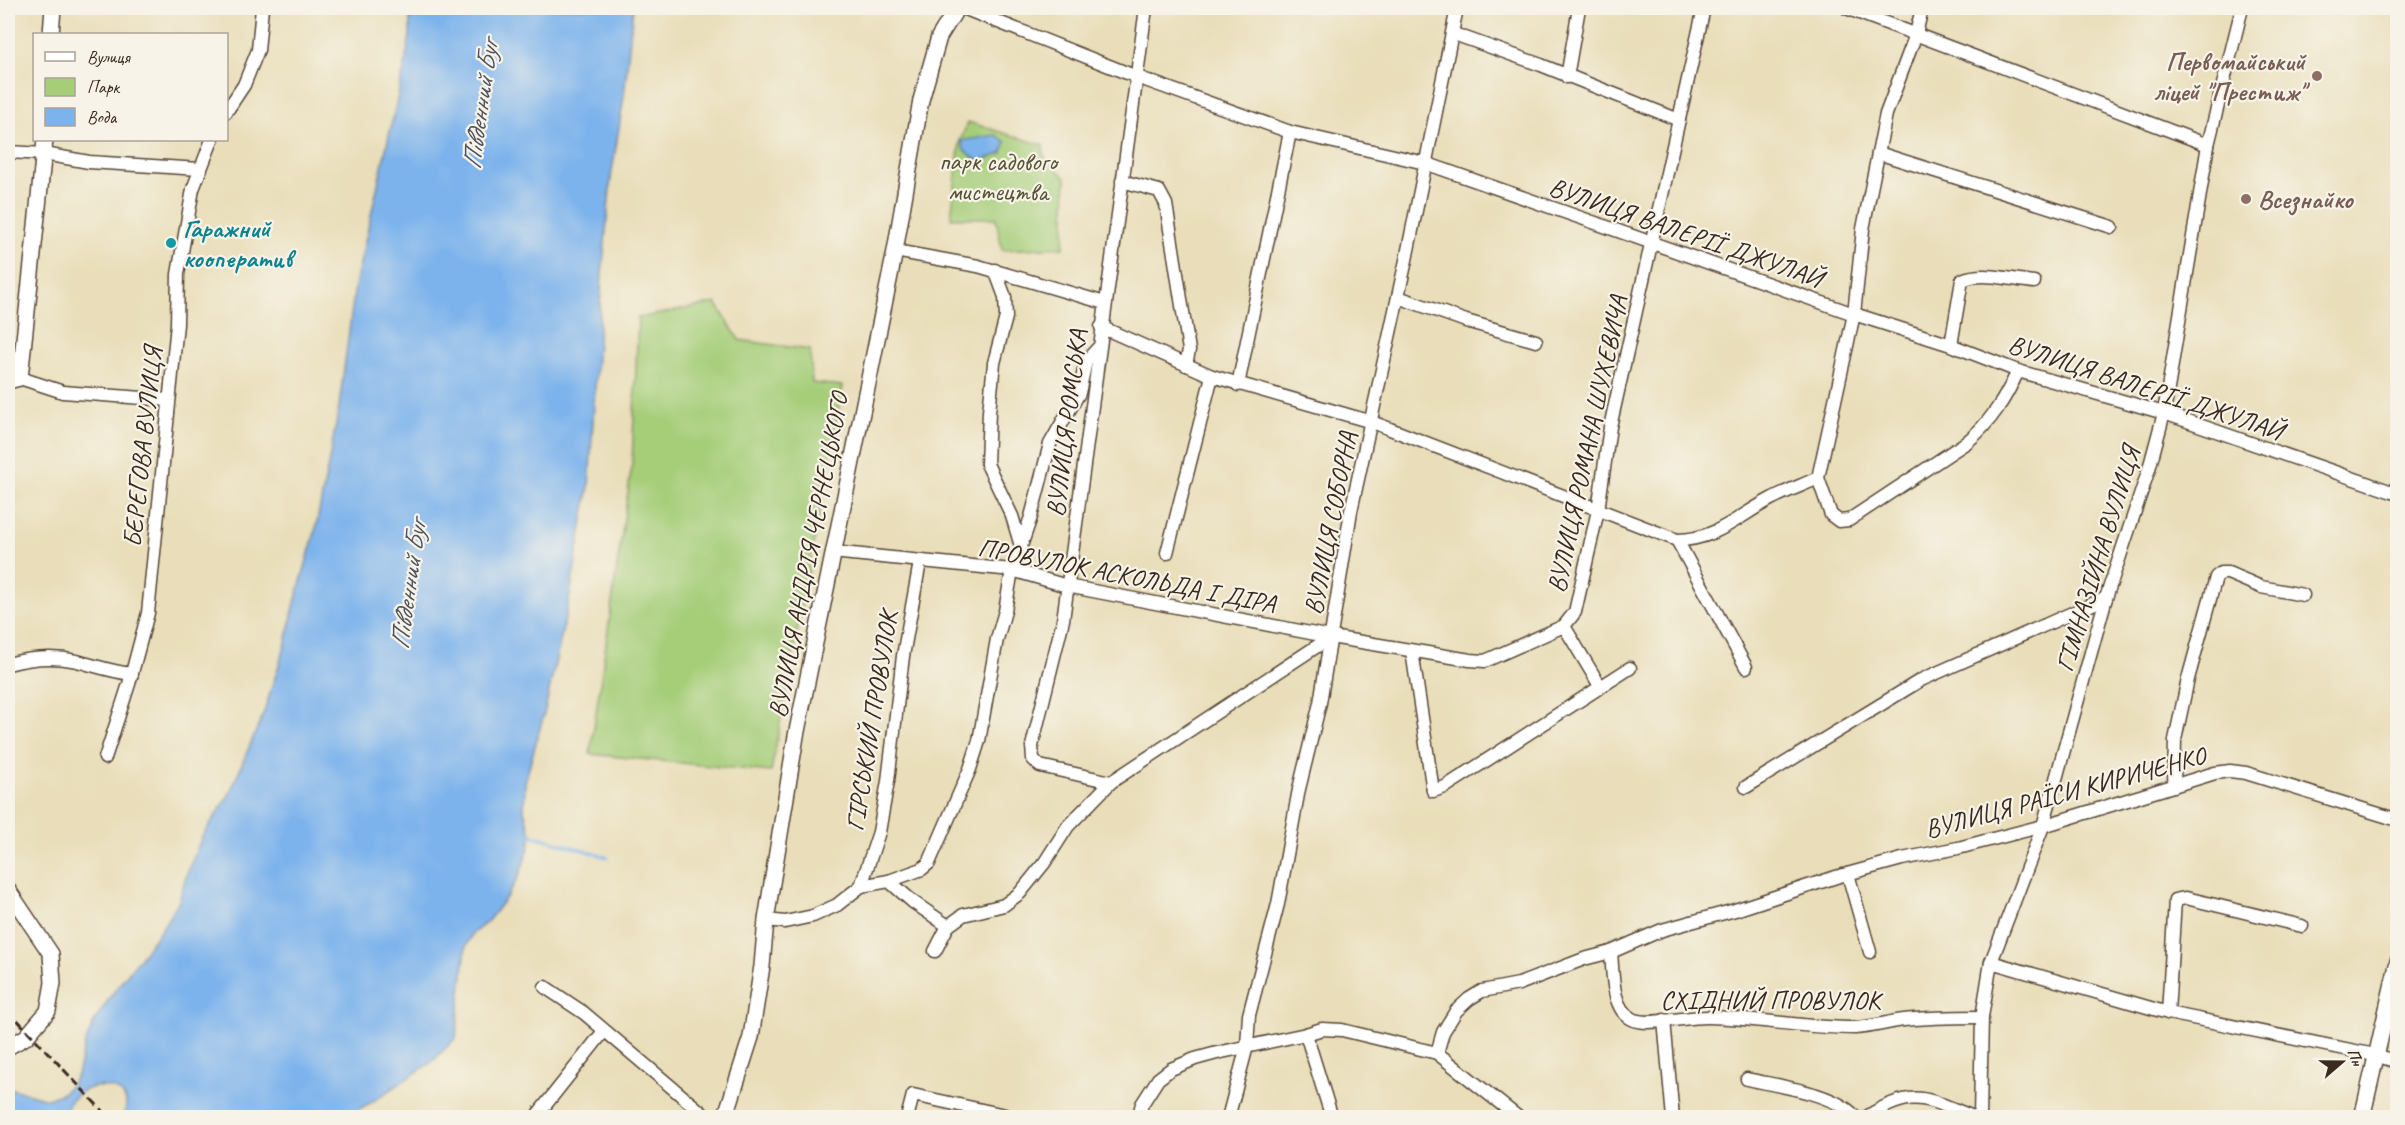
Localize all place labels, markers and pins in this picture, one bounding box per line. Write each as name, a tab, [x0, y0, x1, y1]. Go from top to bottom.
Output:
place label: Первомайський ліцей "Престиж"	[2154, 45, 2311, 108]
marker: Первомайський ліцей "Престиж"	[2310, 69, 2324, 83]
place label: Всезнайко	[2258, 183, 2354, 216]
marker: Всезнайко	[2239, 192, 2253, 206]
place label: Гаражний кооператив	[183, 212, 297, 275]
marker: Гаражний кооператив	[164, 236, 178, 250]

